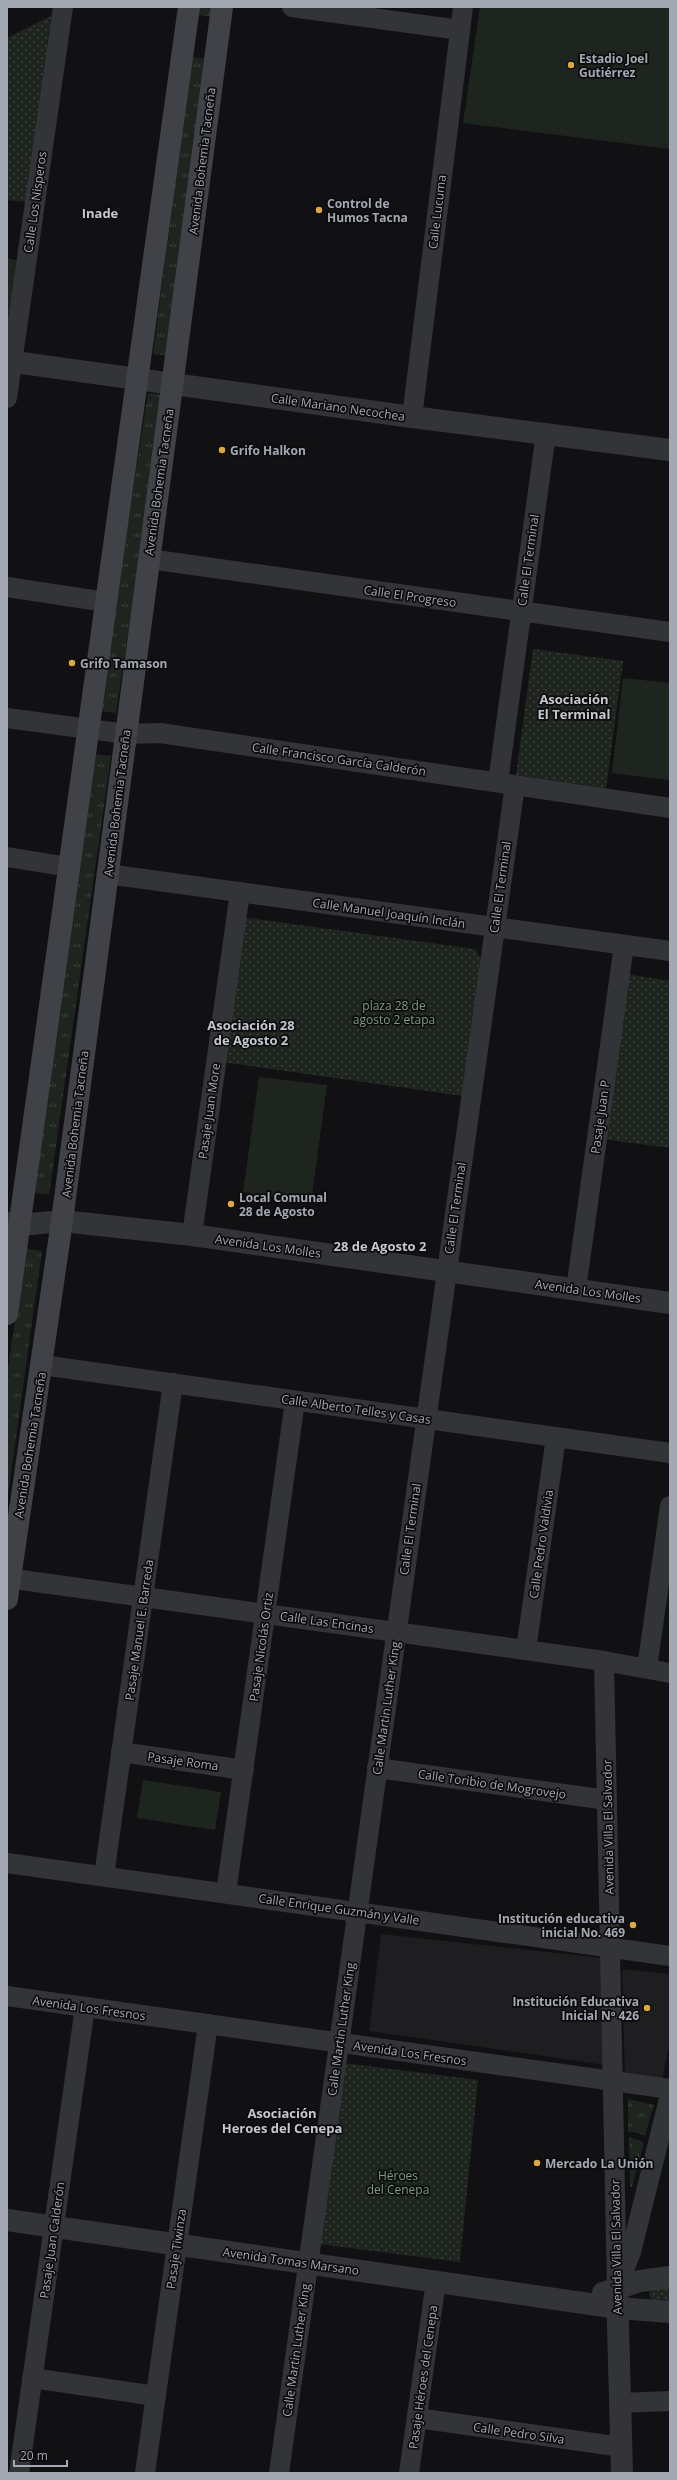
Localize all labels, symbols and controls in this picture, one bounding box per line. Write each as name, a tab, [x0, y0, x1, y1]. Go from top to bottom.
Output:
place label: Estadio Joel Gutiérrez	[579, 50, 648, 81]
marker: Estadio Joel Gutiérrez	[566, 60, 576, 70]
street label: Avenida Bohemia Tacneña	[185, 87, 219, 235]
street label: Calle Los Nisperos	[19, 150, 51, 254]
street label: Calle Lucuma	[424, 174, 450, 250]
place label: Control de Humos Tacna	[327, 195, 408, 226]
district label: Inade	[82, 204, 119, 222]
marker: Control de Humos Tacna	[314, 205, 324, 215]
street label: Calle Mariano Necochea	[270, 389, 406, 425]
street label: Avenida Bohemia Tacneña	[140, 408, 178, 556]
place label: Grifo Halkon	[230, 442, 306, 459]
marker: Grifo Halkon	[217, 445, 227, 455]
street label: Calle El Terminal	[513, 513, 543, 607]
street label: Calle El Progreso	[363, 581, 457, 611]
place label: Grifo Tamason	[80, 655, 168, 672]
marker: Grifo Tamason	[67, 658, 77, 668]
district label: Asociación El Terminal	[538, 690, 610, 723]
street label: Avenida Bohemia Tacneña	[100, 729, 134, 877]
street label: Calle Francisco García Calderón	[251, 738, 427, 780]
street label: Calle El Terminal	[485, 840, 515, 934]
street label: Calle Manuel Joaquín Inclán	[312, 894, 466, 932]
park label: plaza 28 de agosto 2 etapa	[353, 997, 435, 1028]
district label: Asociación 28 de Agosto 2	[207, 1016, 295, 1049]
street label: Avenida Bohemia Tacneña	[58, 1050, 92, 1198]
street label: Pasaje Juan More	[194, 1062, 224, 1160]
street label: Pasaje Juan P	[586, 1079, 614, 1155]
street label: Calle El Terminal	[440, 1161, 470, 1255]
place label: Local Comunal 28 de Agosto	[239, 1189, 327, 1220]
marker: Local Comunal 28 de Agosto	[226, 1199, 236, 1209]
street label: Avenida Los Molles	[214, 1230, 322, 1262]
district label: 28 de Agosto 2	[334, 1237, 427, 1255]
street label: Avenida Los Molles	[534, 1275, 642, 1307]
street label: Avenida Bohemia Tacneña	[10, 1371, 50, 1519]
street label: Calle Alberto Telles y Casas	[280, 1390, 432, 1428]
street label: Calle El Terminal	[395, 1482, 425, 1576]
street label: Calle Pedro Valdivia	[525, 1489, 557, 1599]
street label: Pasaje Manuel E. Barreda	[121, 1558, 157, 1702]
street label: Pasaje Nicolás Ortiz	[245, 1591, 277, 1703]
street label: Calle Las Encinas	[279, 1607, 375, 1637]
street label: Calle Martin Luther King	[368, 1640, 404, 1776]
street label: Pasaje Roma	[146, 1748, 220, 1774]
street label: Avenida Villa El Salvador	[598, 1759, 618, 1895]
street label: Calle Toribio de Mogrovejo	[417, 1765, 567, 1803]
street label: Calle Enrique Guzmán y Valle	[257, 1889, 421, 1929]
place label: Institución educativa inicial No. 469	[498, 1910, 625, 1941]
marker: Institución educativa inicial No. 469	[628, 1920, 638, 1930]
street label: Calle Martin Luther King	[323, 1961, 359, 2097]
street label: Avenida Los Fresnos	[31, 1992, 147, 2024]
place label: Institución Educativa Inicial Nº 426	[512, 1993, 639, 2024]
marker: Institución Educativa Inicial Nº 426	[642, 2003, 652, 2013]
street label: Avenida Los Fresnos	[352, 2037, 468, 2069]
district label: Asociación Heroes del Cenepa	[222, 2104, 342, 2137]
place label: Mercado La Unión	[545, 2155, 654, 2172]
marker: Mercado La Unión	[532, 2158, 542, 2168]
park label: Héroes del Cenepa	[367, 2167, 429, 2198]
street label: Avenida Villa El Salvador	[606, 2179, 626, 2315]
street label: Pasaje Juan Calderón	[35, 2181, 69, 2299]
street label: Pasaje Tiwinza	[162, 2208, 190, 2290]
street label: Avenida Tomas Marsano	[222, 2243, 360, 2279]
street label: Calle Martin Luther King	[278, 2282, 314, 2418]
street label: Pasaje Héroes del Cenepa	[404, 2304, 442, 2450]
street label: Calle Pedro Silva	[472, 2418, 566, 2448]
scale bar	[14, 2442, 67, 2468]
text: 20 m	[20, 2447, 48, 2464]

